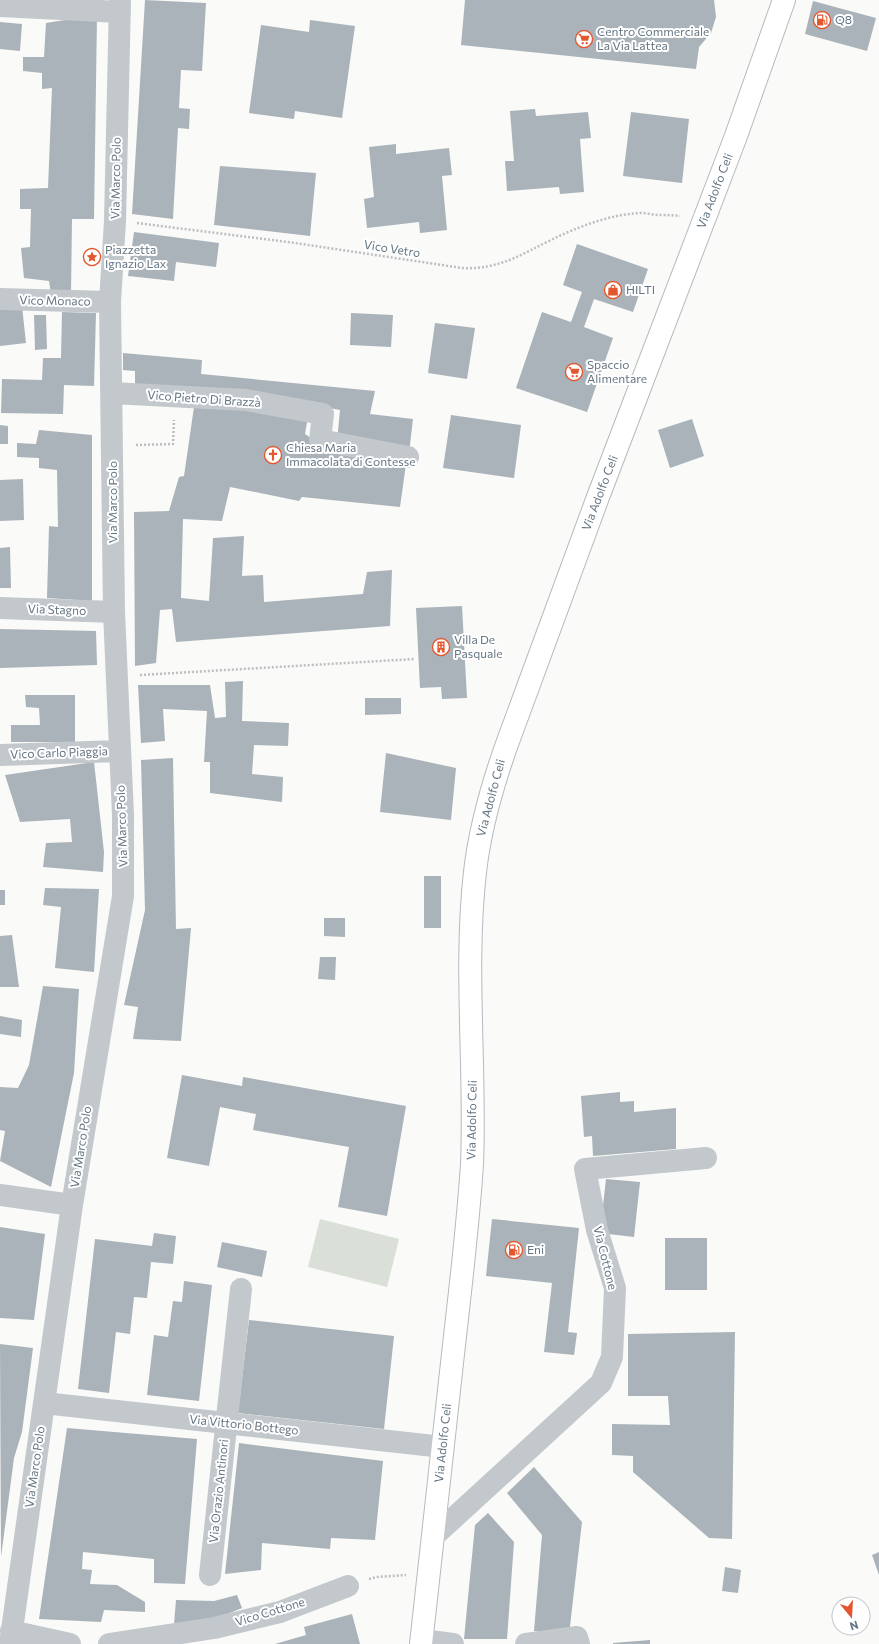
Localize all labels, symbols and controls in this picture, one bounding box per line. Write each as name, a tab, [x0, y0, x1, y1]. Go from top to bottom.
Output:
fuel station icon: Q8	[812, 10, 832, 30]
place label: Q8	[835, 12, 852, 26]
place label: Centro Commerciale La Via Lattea	[597, 24, 709, 52]
supermarket icon: Centro Commerciale La Via Lattea	[574, 29, 594, 49]
street label: Via Marco Polo	[107, 137, 123, 219]
street label: Via Adolfo Celi	[693, 151, 735, 230]
street label: Vico Vetro	[363, 237, 421, 259]
place label: Piazzetta Ignazio Lax	[105, 242, 167, 270]
place icon: Piazzetta Ignazio Lax	[82, 247, 102, 267]
shop icon: HILTI	[603, 280, 623, 300]
place label: HILTI	[626, 282, 655, 296]
street label: Vico Monaco	[19, 292, 91, 308]
place label: Spaccio Alimentare	[587, 357, 647, 385]
supermarket icon: Spaccio Alimentare	[564, 362, 584, 382]
street label: Vico Pietro Di Brazzà	[147, 387, 261, 409]
place label: Chiesa Maria Immacolata di Contesse	[286, 440, 415, 468]
church icon: Chiesa Maria Immacolata di Contesse	[263, 445, 283, 465]
street label: Via Adolfo Celi	[578, 453, 620, 532]
street label: Via Marco Polo	[105, 461, 119, 543]
street label: Via Stagno	[28, 601, 87, 617]
place label: Villa De Pasquale	[454, 632, 503, 660]
building icon: Villa De Pasquale	[431, 637, 451, 657]
street label: Vico Carlo Piaggia	[10, 743, 108, 761]
street label: Via Adolfo Celi	[473, 757, 507, 838]
street label: Via Marco Polo	[113, 785, 129, 867]
street label: Via Adolfo Celi	[463, 1080, 479, 1160]
street label: Via Marco Polo	[67, 1105, 93, 1189]
street label: Via Cottone	[591, 1224, 621, 1291]
fuel station icon: Eni	[504, 1240, 524, 1260]
place label: Eni	[527, 1242, 544, 1256]
street label: Via Adolfo Celi	[431, 1403, 453, 1483]
street label: Via Vittorio Bottego	[189, 1411, 300, 1437]
street label: Via Marco Polo	[21, 1425, 47, 1509]
street label: Via Orazio Antinori	[206, 1438, 230, 1543]
street label: Vico Cottone	[233, 1594, 306, 1628]
north arrow	[831, 1596, 871, 1636]
text: N	[848, 1619, 860, 1633]

